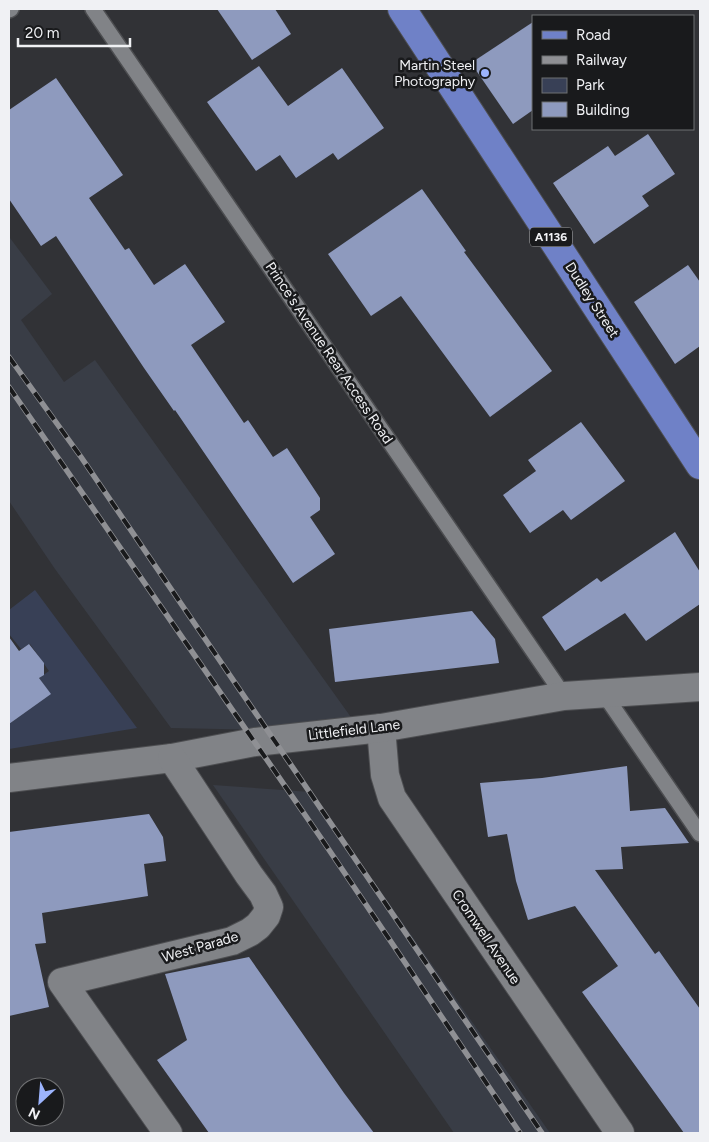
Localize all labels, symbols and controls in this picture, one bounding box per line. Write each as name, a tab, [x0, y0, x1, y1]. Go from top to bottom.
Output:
scale bar	[18, 15, 130, 47]
legend	[532, 15, 694, 130]
text: 20 m	[25, 24, 59, 42]
text: Road	[576, 26, 611, 44]
text: Railway	[576, 51, 627, 69]
place label: Martin Steel Photography	[394, 57, 476, 90]
marker: Martin Steel Photography	[479, 67, 491, 79]
text: Park	[576, 76, 605, 94]
text: Building	[576, 101, 630, 119]
road number: A1136	[530, 228, 572, 246]
street label: Prince's Avenue Rear Access Road	[262, 259, 396, 447]
street label: Dudley Street	[561, 259, 623, 341]
street label: Littlefield Lane	[307, 716, 401, 744]
street label: Cromwell Avenue	[448, 887, 524, 988]
street label: West Parade	[160, 928, 240, 966]
north arrow	[15, 1077, 65, 1127]
text: N	[26, 1103, 43, 1123]

